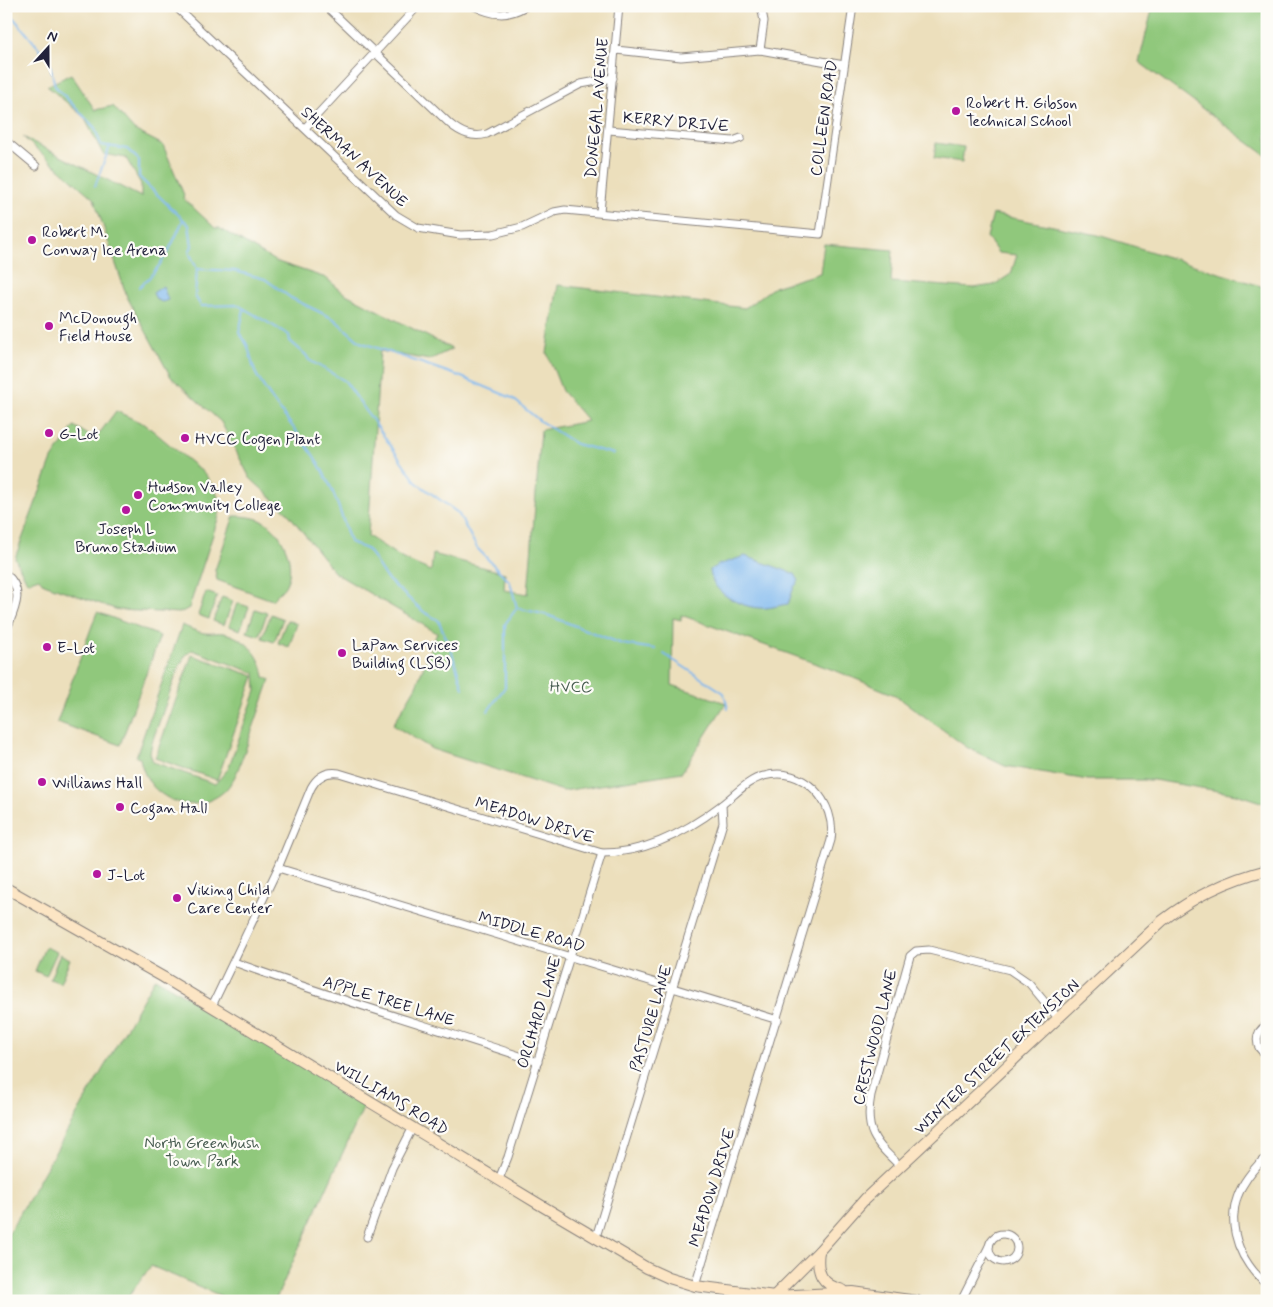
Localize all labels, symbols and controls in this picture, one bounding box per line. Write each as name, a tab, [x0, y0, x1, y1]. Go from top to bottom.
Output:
north arrow	[22, 22, 72, 72]
text: N	[45, 27, 60, 47]
street label: DONEGAL AVENUE	[581, 37, 614, 179]
street label: COLLEEN ROAD	[806, 59, 843, 178]
place label: Robert H. Gibson Technical School	[966, 93, 1077, 132]
street label: SHERMAN AVENUE	[296, 102, 412, 212]
marker: Robert H. Gibson Technical School	[950, 105, 962, 117]
street label: KERRY DRIVE	[622, 107, 730, 138]
place label: Robert M. Conway Ice Arena	[42, 222, 167, 261]
marker: Robert M. Conway Ice Arena	[26, 234, 38, 246]
place label: McDonough Field House	[59, 308, 137, 347]
marker: McDonough Field House	[43, 320, 55, 332]
place label: G-Lot	[59, 424, 98, 445]
marker: G-Lot	[43, 427, 55, 439]
place label: HVCC Cogen Plant	[195, 429, 320, 451]
marker: HVCC Cogen Plant	[179, 432, 191, 444]
place label: Hudson Valley Community College	[148, 477, 282, 516]
marker: Hudson Valley Community College	[132, 489, 144, 501]
marker: Joseph L Bruno Stadium	[120, 504, 132, 516]
place label: Joseph L Bruno Stadium	[75, 519, 177, 558]
place label: LaPan Services Building (LSB)	[352, 635, 458, 675]
place label: E-Lot	[57, 638, 95, 659]
marker: E-Lot	[41, 641, 53, 653]
marker: LaPan Services Building (LSB)	[336, 647, 348, 659]
park label: HVCC	[550, 677, 592, 698]
place label: Williams Hall	[52, 773, 142, 794]
marker: Williams Hall	[36, 776, 48, 788]
street label: MEADOW DRIVE	[473, 792, 597, 849]
place label: Cogan Hall	[130, 798, 207, 820]
marker: Cogan Hall	[114, 801, 126, 813]
place label: J-Lot	[107, 865, 145, 886]
marker: J-Lot	[91, 868, 103, 880]
place label: Viking Child Care Center	[187, 880, 273, 919]
marker: Viking Child Care Center	[171, 892, 183, 904]
street label: MIDDLE ROAD	[476, 907, 587, 958]
street label: ORCHARD LANE	[512, 954, 566, 1071]
street label: PASTURE LANE	[625, 962, 678, 1074]
street label: CRESTWOOD LANE	[848, 967, 903, 1108]
street label: APPLE TREE LANE	[320, 971, 457, 1031]
street label: WINTER STREET EXTENSION	[910, 975, 1084, 1139]
street label: WILLIAMS ROAD	[330, 1056, 452, 1141]
street label: MEADOW DRIVE	[684, 1125, 741, 1249]
park label: North Greenbush Town Park	[144, 1133, 260, 1172]

